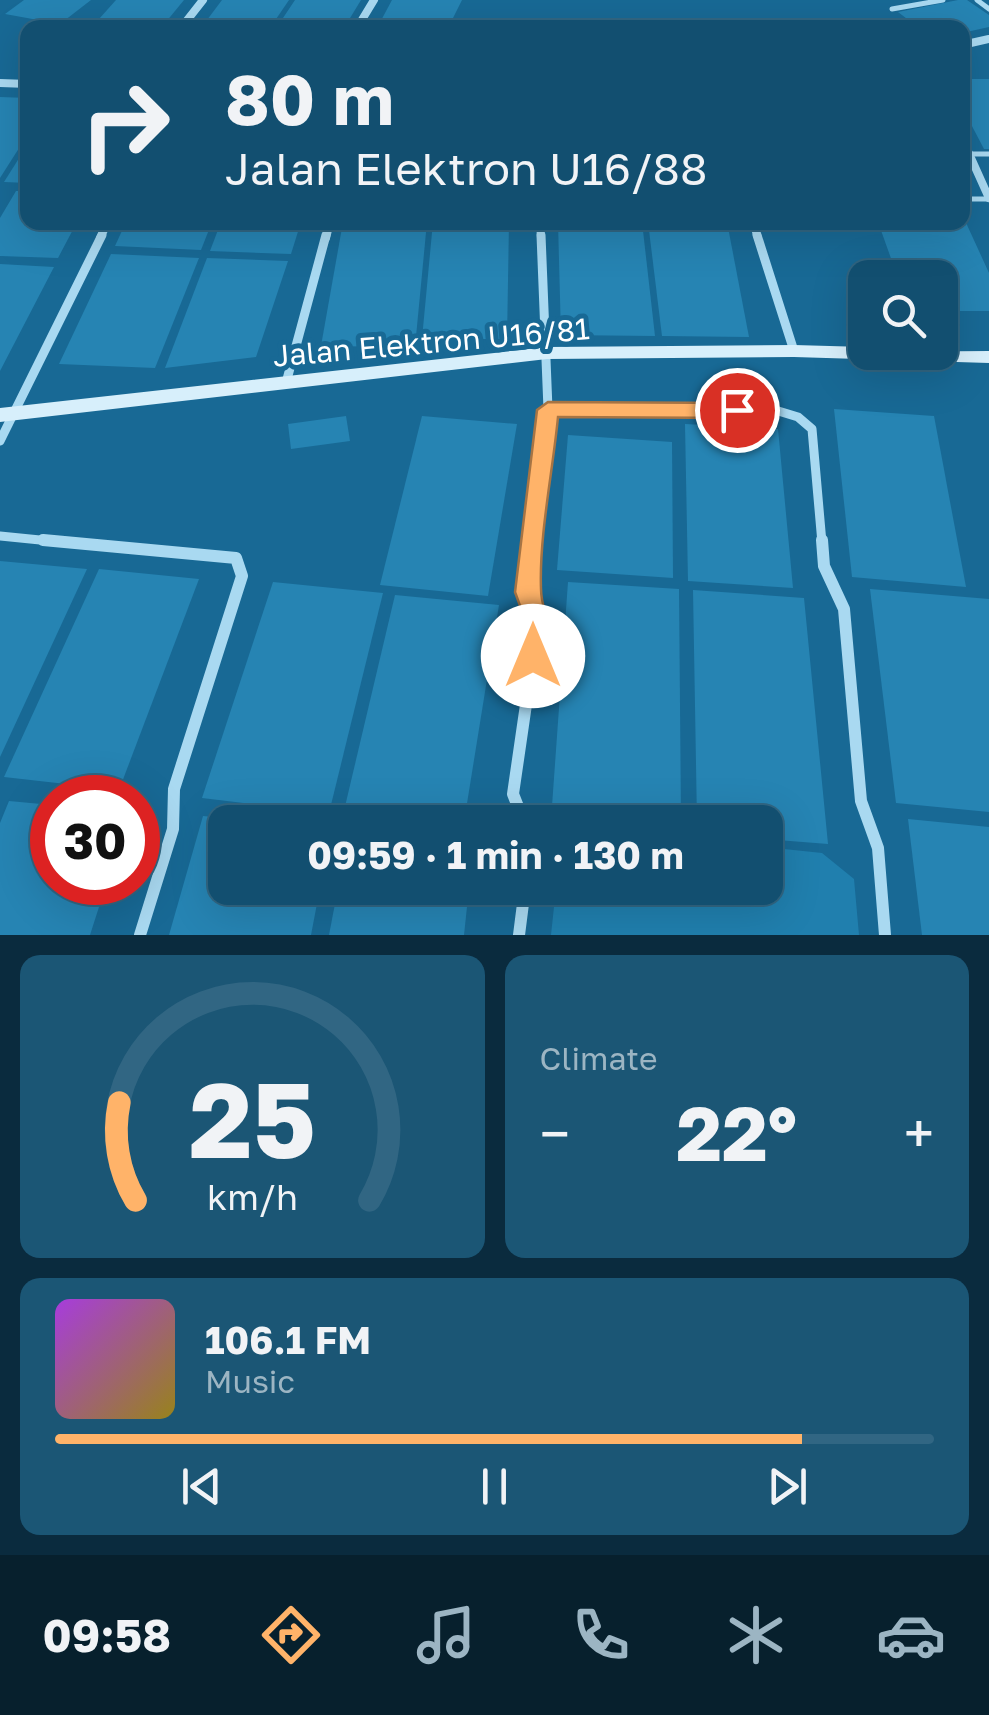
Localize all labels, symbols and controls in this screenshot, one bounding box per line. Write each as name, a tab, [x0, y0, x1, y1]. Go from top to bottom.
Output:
text: 80 m	[225, 56, 394, 140]
icon: right	[60, 60, 190, 190]
text: Jalan Elektron U16/88	[225, 141, 707, 195]
map controls	[848, 260, 958, 370]
button: search	[848, 260, 958, 370]
street label: Jalan Elektron U16/81	[271, 310, 591, 374]
pin	[695, 368, 780, 453]
icon: arrive	[710, 383, 765, 438]
position arrow	[481, 604, 585, 708]
speed limit sign: 30	[30, 775, 160, 905]
text: 09:59 · 1 min · 130 m	[307, 832, 684, 877]
text: Climate	[540, 1039, 658, 1077]
text: 25	[189, 1056, 316, 1181]
text: 22°	[676, 1087, 797, 1178]
text: −	[540, 1100, 570, 1166]
text: +	[904, 1100, 934, 1166]
text: km/h	[207, 1175, 298, 1218]
text: 106.1 FM	[205, 1317, 371, 1362]
text: Music	[205, 1362, 295, 1400]
icon: previous	[174, 1459, 229, 1514]
icon: pause	[467, 1459, 522, 1514]
icon: next	[760, 1459, 815, 1514]
icon: directions	[256, 1600, 326, 1670]
icon: music	[411, 1600, 481, 1670]
icon: phone	[566, 1600, 636, 1670]
icon: climate	[721, 1600, 791, 1670]
icon: car	[876, 1600, 946, 1670]
text: 09:58	[43, 1608, 171, 1662]

